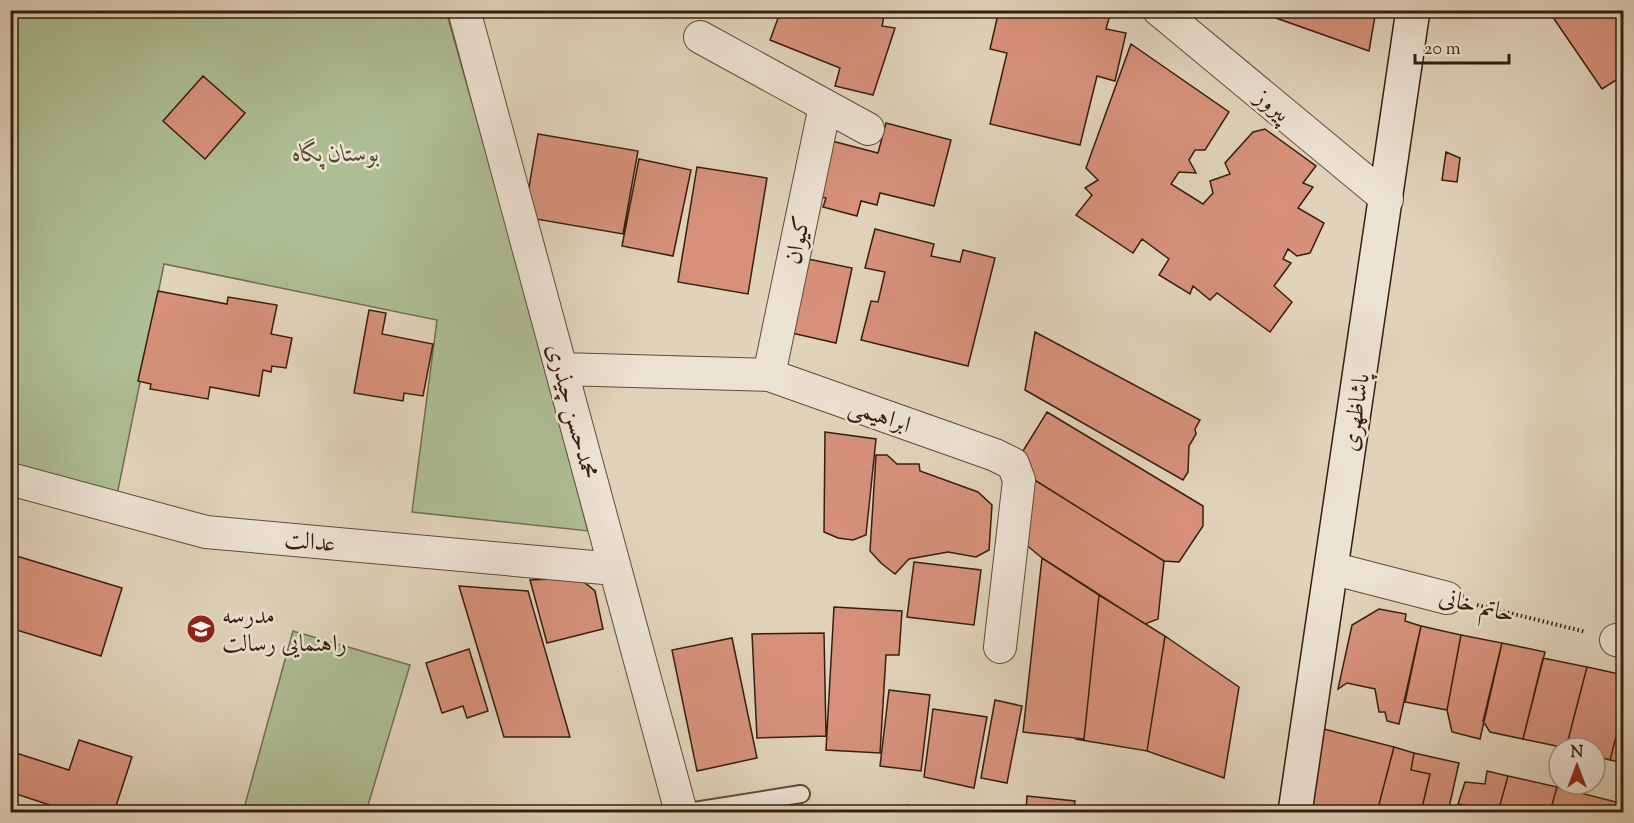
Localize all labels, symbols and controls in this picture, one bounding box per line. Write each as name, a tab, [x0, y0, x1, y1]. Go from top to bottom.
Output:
scale bar	[1415, 27, 1510, 65]
text: 20 m	[1424, 37, 1461, 63]
street label: پیروز	[1245, 80, 1298, 132]
park label: بوستان پگاه	[292, 138, 380, 172]
street label: کیوان	[777, 213, 821, 268]
street label: محمدحسن چیذری	[537, 340, 605, 483]
street label: پاشاظهری	[1334, 369, 1380, 454]
street label: ابراهیمی	[844, 390, 915, 443]
street label: عدالت	[283, 524, 337, 562]
street label: حاتم خانی	[1435, 581, 1518, 635]
place label: مدرسه راهنمایی رسالت	[222, 600, 347, 662]
school or university icon: مدرسه راهنمایی رسالت	[185, 613, 217, 645]
north arrow	[1547, 736, 1607, 796]
text: N	[1571, 742, 1584, 765]

